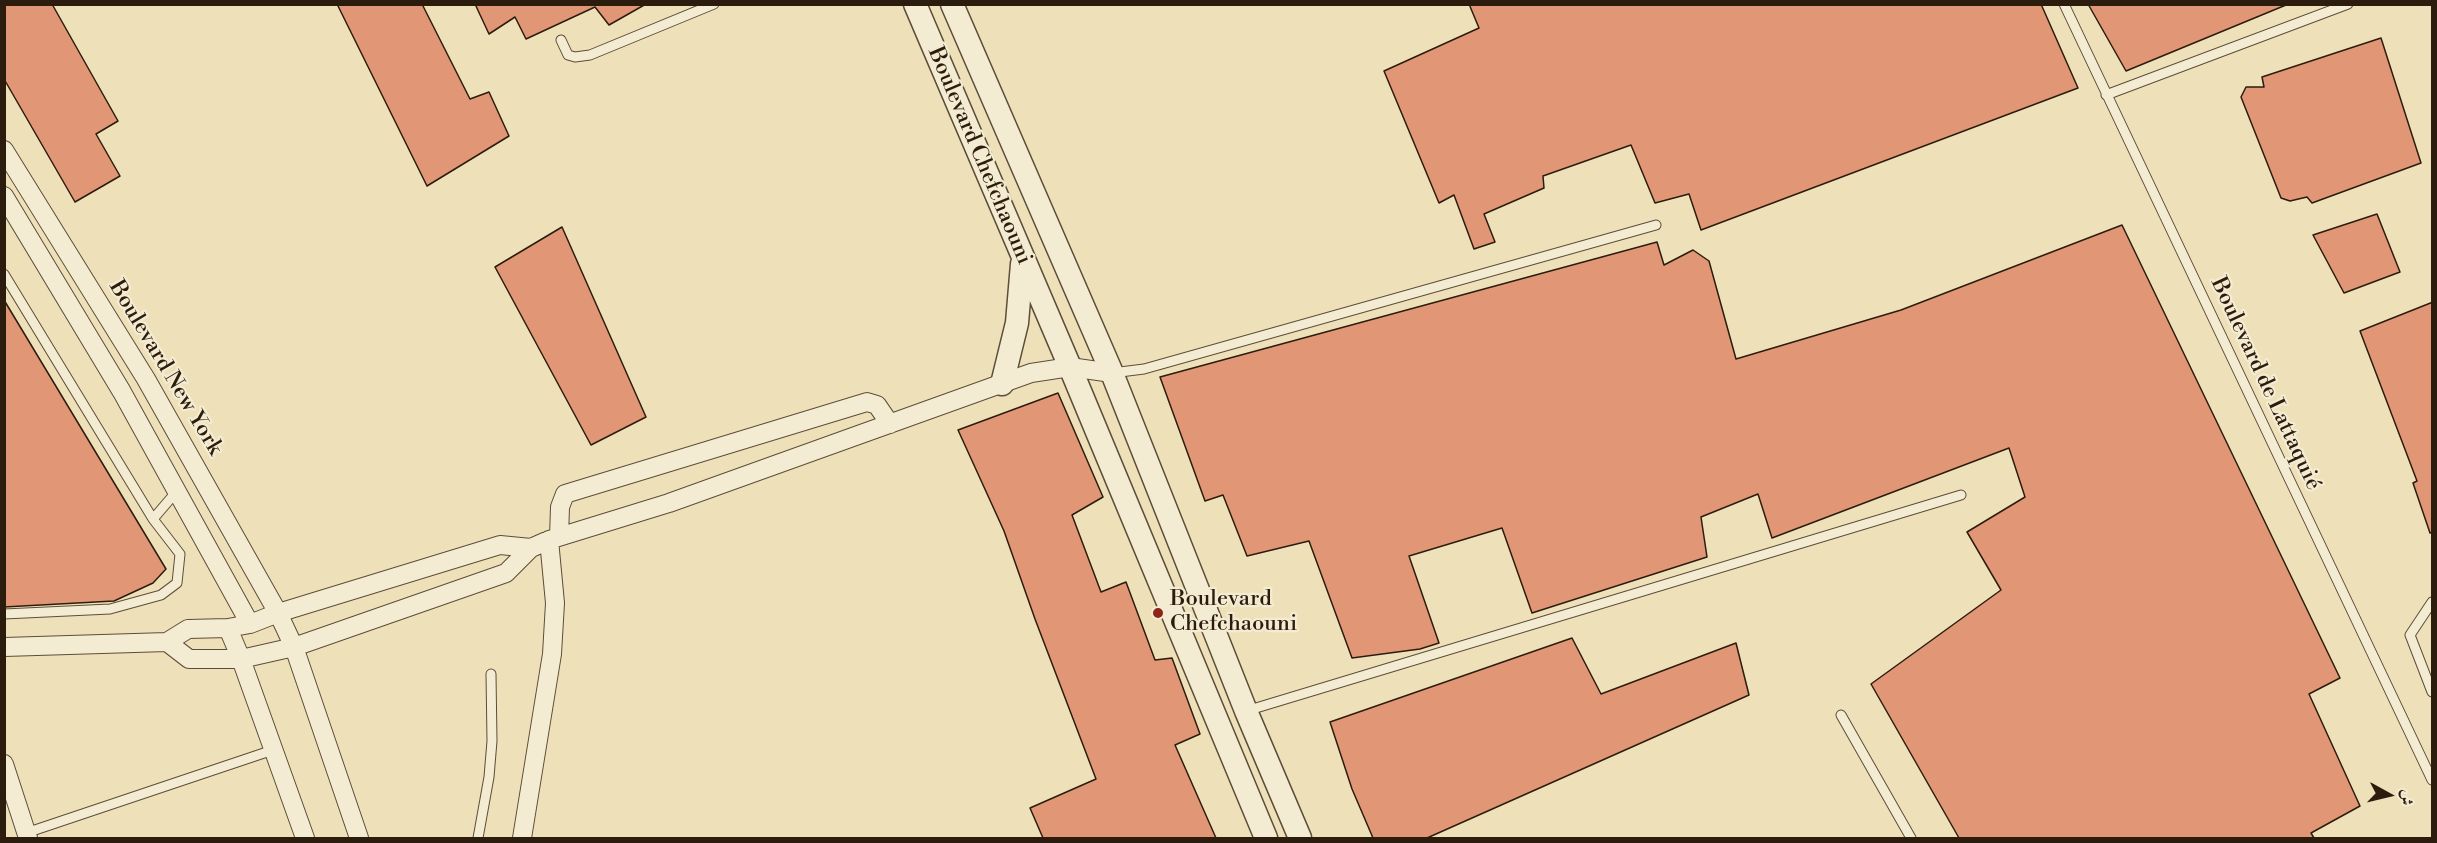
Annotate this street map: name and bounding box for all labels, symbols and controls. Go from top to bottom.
street label: Boulevard Chefchaouni [921,43,1037,269]
street label: Boulevard de Lattaquié [2204,273,2326,495]
street label: Boulevard New York [102,276,228,460]
place label: Boulevard Chefchaouni [1170,587,1297,638]
marker: Boulevard Chefchaouni [1151,606,1165,620]
north arrow [2359,765,2419,825]
text: ش [2396,788,2418,807]

